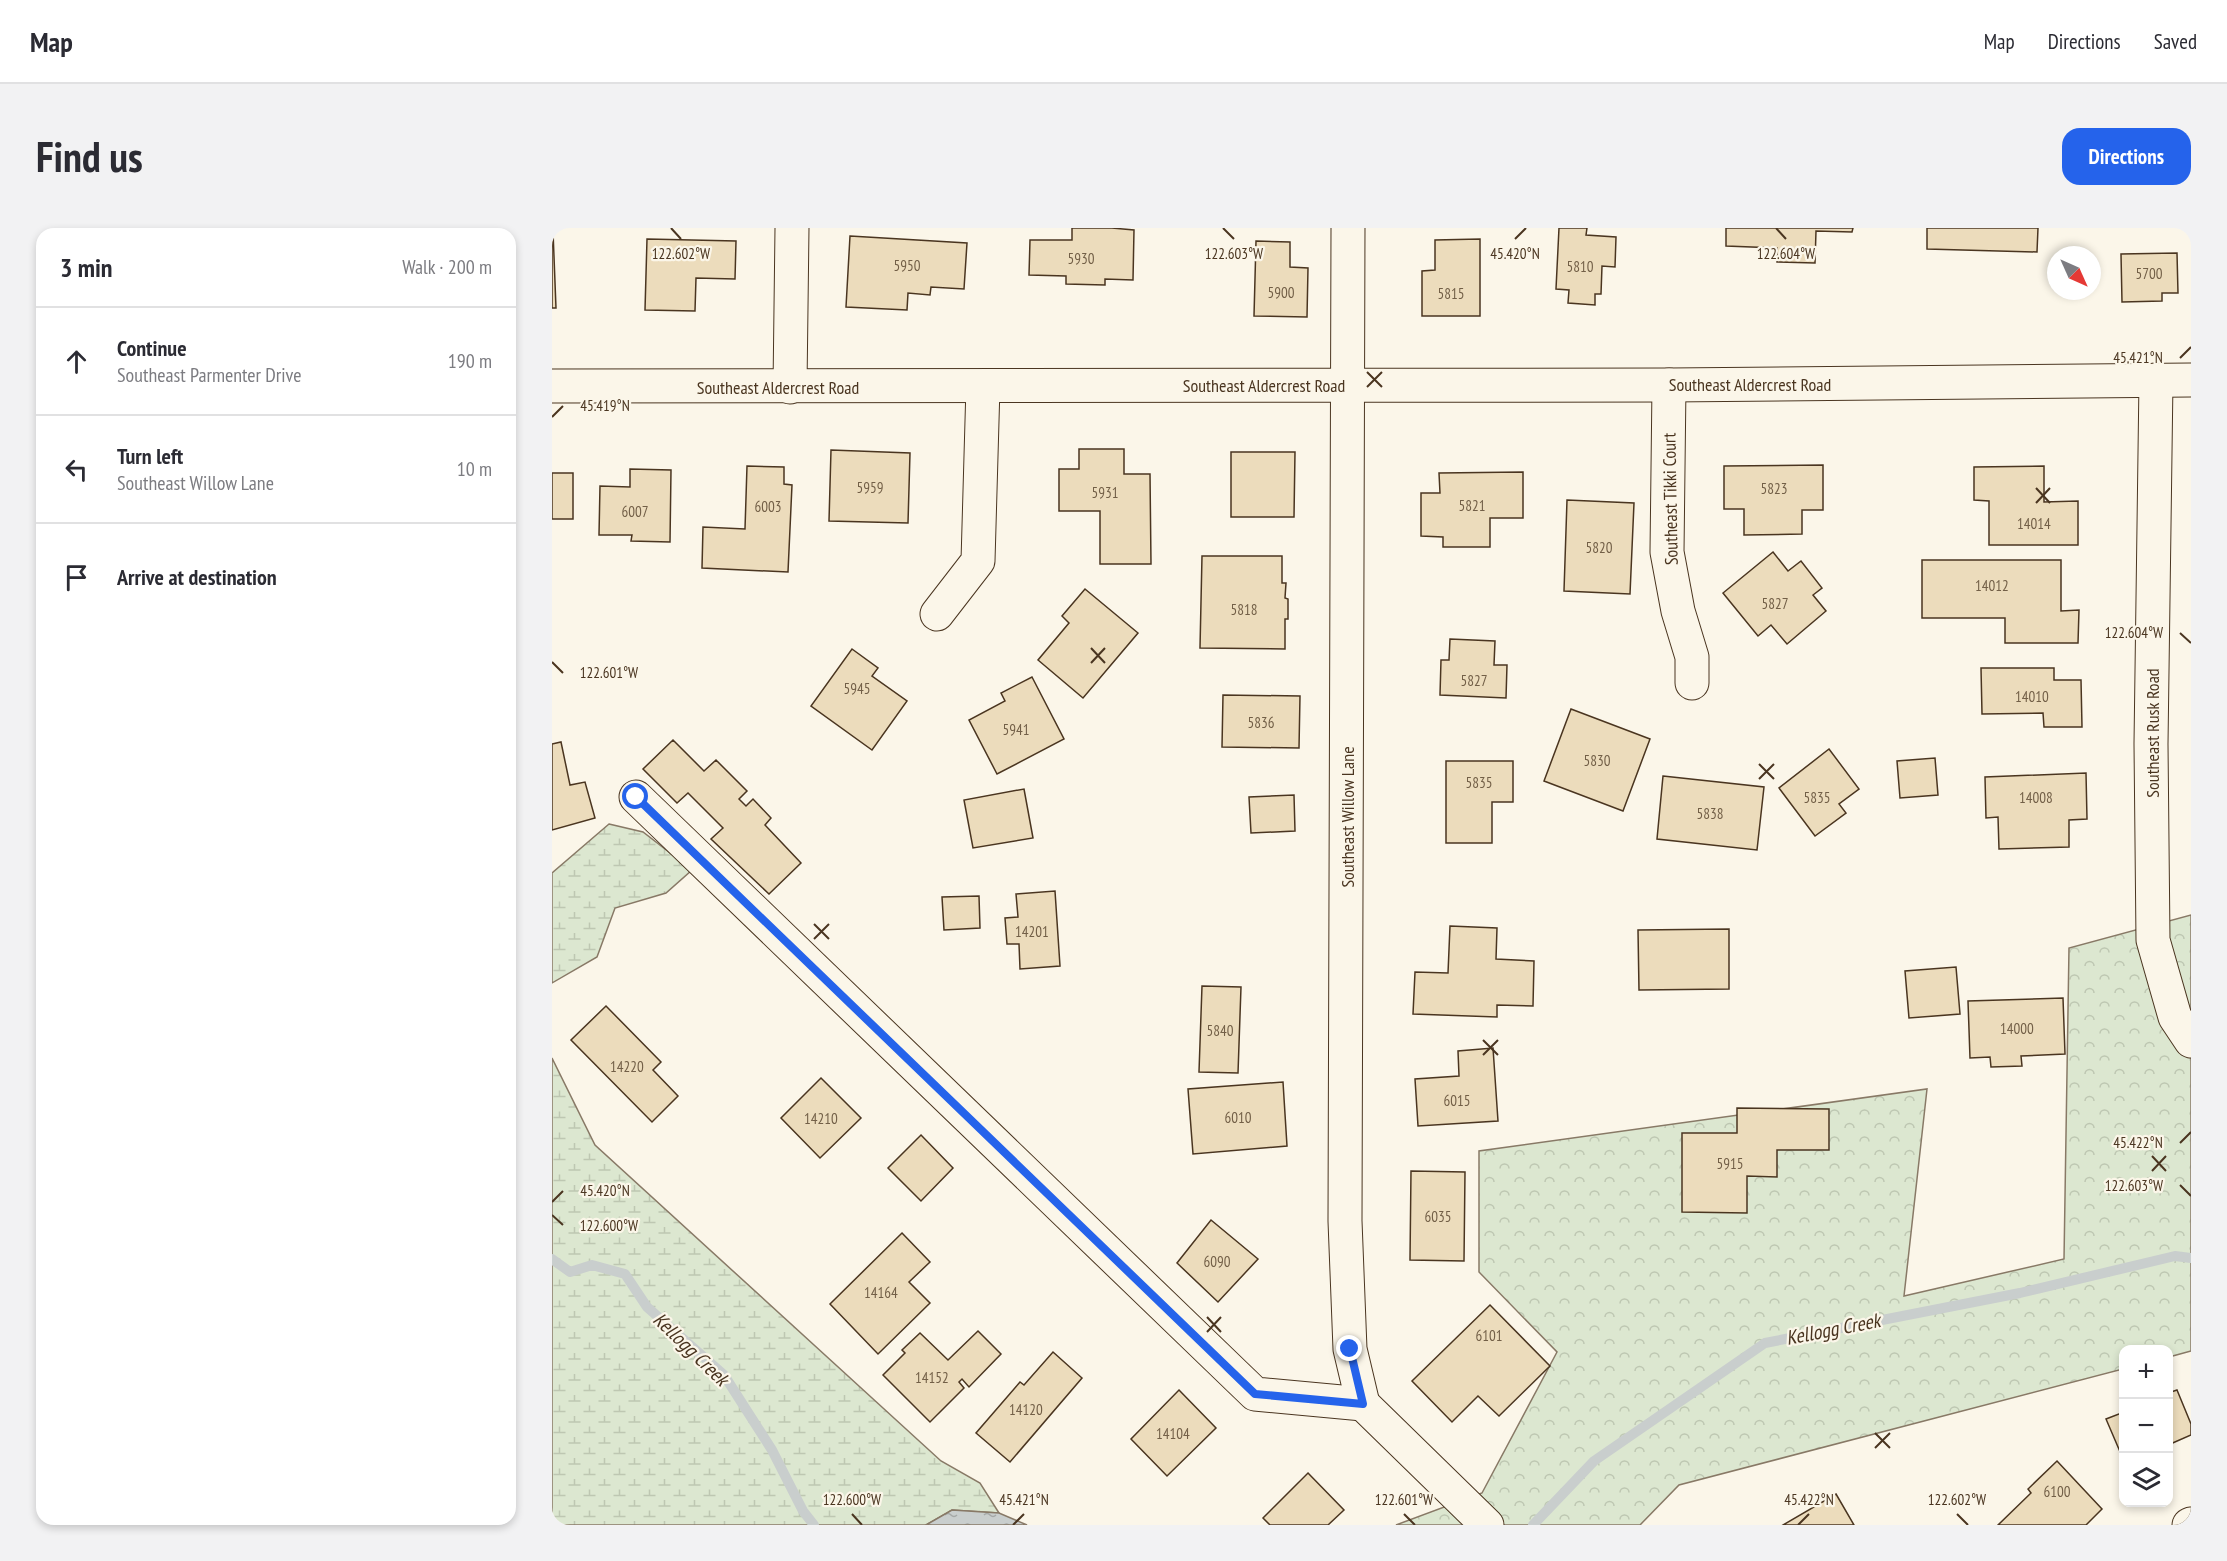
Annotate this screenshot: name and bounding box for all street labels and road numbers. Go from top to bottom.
street label: Southeast Aldercrest Road [1669,373,1831,396]
street label: Southeast Aldercrest Road [1183,374,1345,397]
street label: Southeast Aldercrest Road [697,376,859,399]
street label: Southeast Tikki Court [1657,433,1683,565]
street label: Southeast Rusk Road [2141,668,2164,798]
street label: Southeast Willow Lane [1336,746,1359,888]

